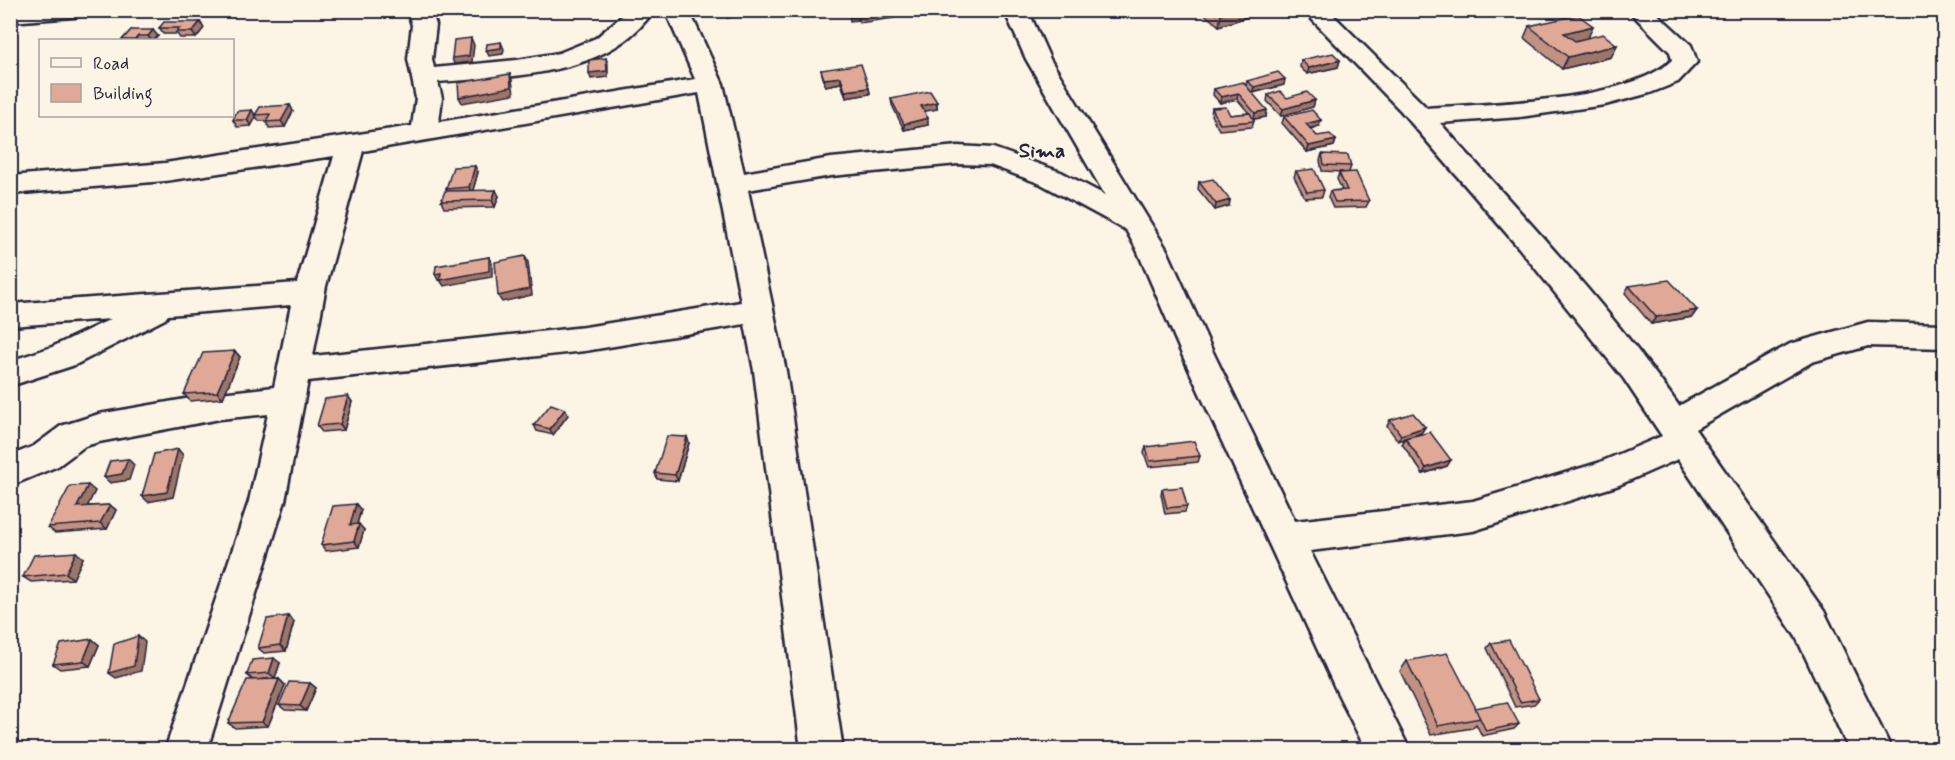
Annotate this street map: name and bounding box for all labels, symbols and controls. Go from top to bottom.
legend [39,39,234,117]
text: Road [93,52,129,76]
text: Building [93,82,153,108]
district label: Sima [1019,137,1065,165]

